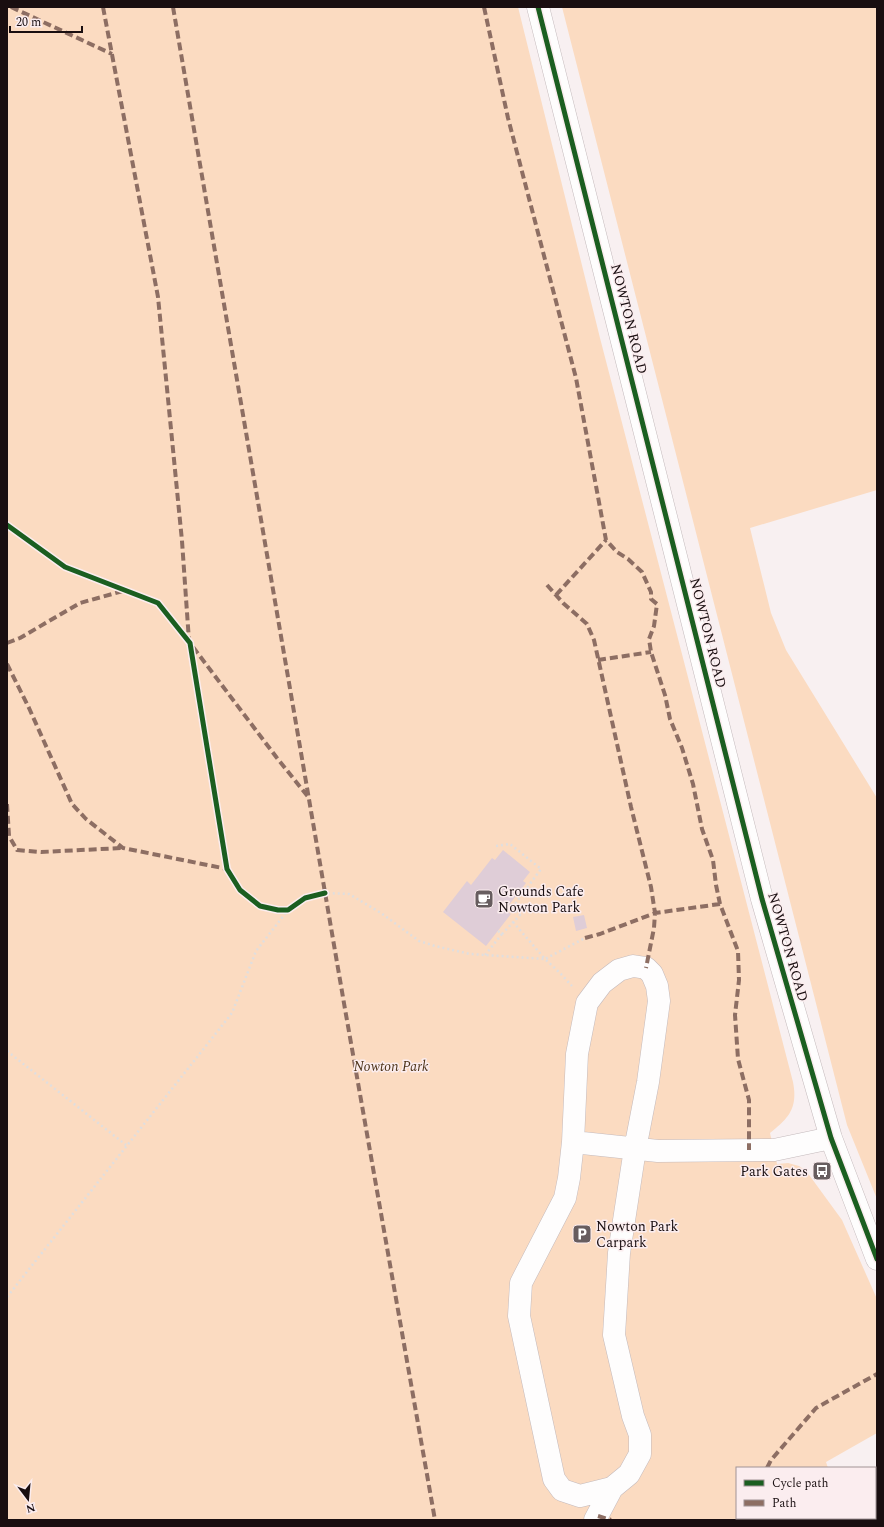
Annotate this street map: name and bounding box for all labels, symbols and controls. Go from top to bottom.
scale bar [10,8,82,34]
text: 20 m [16,13,41,32]
street label: NOWTON ROAD [605,262,653,376]
street label: NOWTON ROAD [684,576,732,690]
place label: Grounds Cafe Nowton Park [498,881,584,918]
cafe icon: Grounds Cafe Nowton Park [473,888,495,910]
street label: NOWTON ROAD [762,890,814,1004]
park label: Nowton Park [353,1056,429,1077]
bus stop icon: Park Gates [811,1160,833,1182]
place label: Park Gates [740,1161,808,1182]
place label: Nowton Park Carpark [596,1216,679,1253]
parking icon: Nowton Park Carpark [571,1223,593,1245]
legend [736,1467,876,1519]
text: Cycle path [772,1474,829,1493]
north arrow [8,1479,48,1519]
text: Path [772,1494,797,1513]
text: N [24,1499,37,1518]

